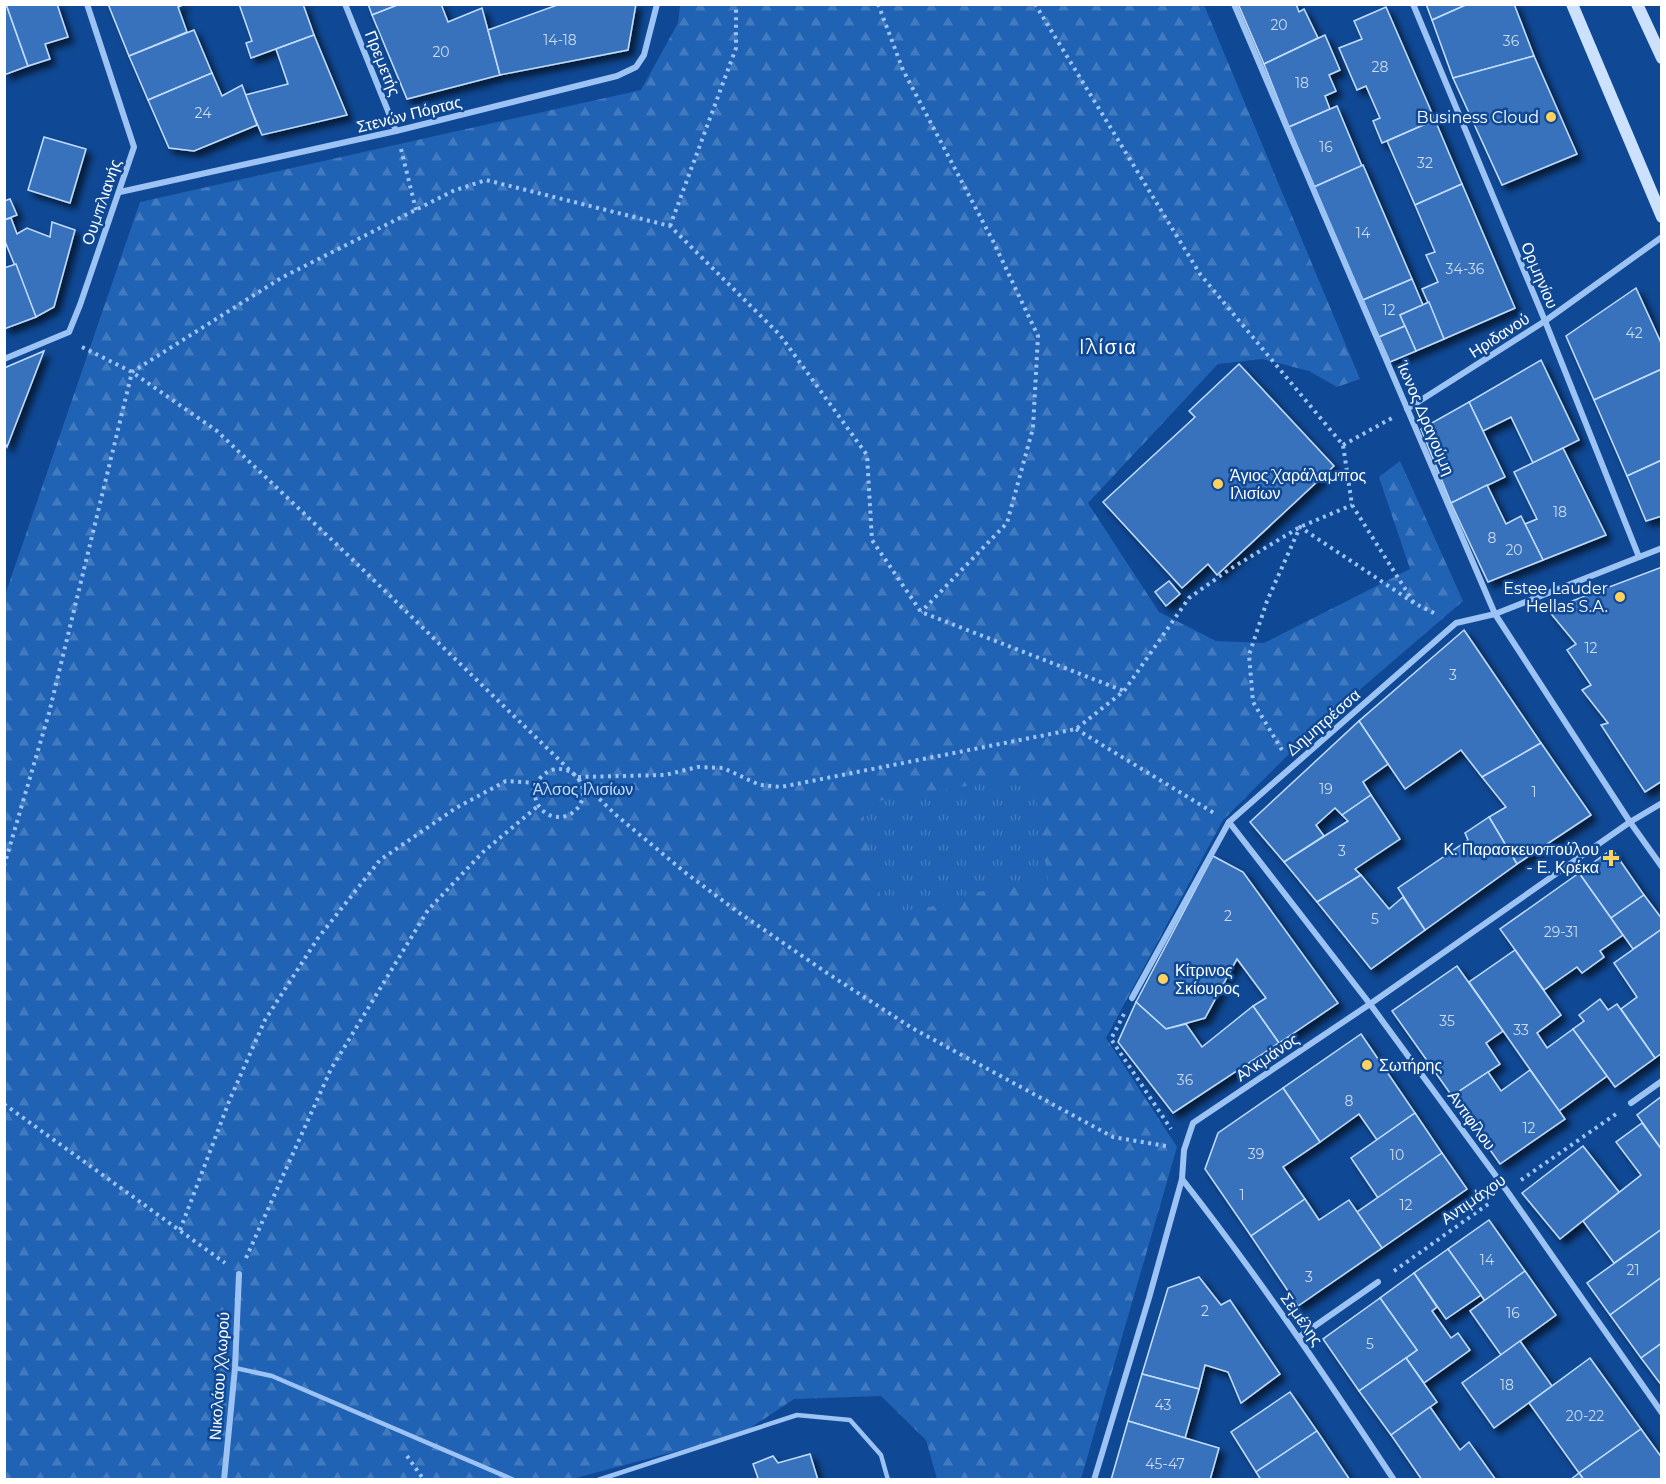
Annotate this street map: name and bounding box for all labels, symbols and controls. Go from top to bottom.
house number: 20 [1270,16,1288,34]
street label: Πρεμετής [361,28,404,99]
house number: 14-18 [543,31,577,49]
house number: 36 [1503,32,1520,50]
house number: 20 [432,43,450,61]
house number: 28 [1372,58,1389,76]
house number: 18 [1295,74,1309,92]
street label: Στενών Πόρτας [355,92,464,137]
house number: 24 [195,104,212,122]
place label: Business Cloud [1417,108,1539,127]
marker: Business Cloud [1544,110,1558,124]
house number: 16 [1319,138,1333,156]
house number: 32 [1417,154,1433,172]
street label: Ουμπλιανής [78,156,125,248]
house number: 14 [1356,224,1371,242]
street label: Ορμηνίου [1517,239,1562,311]
house number: 34-36 [1446,260,1485,278]
house number: 12 [1382,301,1396,319]
street label: Ηριδανού [1466,309,1533,362]
house number: 42 [1625,324,1643,342]
district label: Iλίσια [1079,335,1137,359]
street label: Ίωνος Δραγούμη [1392,357,1458,478]
place label: Άγιος Χαράλαμπος Ιλισίων [1230,466,1367,503]
marker: Άγιος Χαράλαμπος Ιλισίων [1211,477,1225,491]
house number: 18 [1553,503,1567,521]
house number: 8 [1488,529,1497,547]
house number: 20 [1505,541,1523,559]
place label: Estee Lauder Hellas S.A. [1503,579,1608,616]
marker: Estee Lauder Hellas S.A. [1613,590,1627,604]
house number: 12 [1584,639,1598,657]
house number: 3 [1449,666,1457,684]
street label: Δημητρέσσα [1283,685,1364,760]
park label: Άλσος Ιλισίων [533,780,633,799]
house number: 19 [1319,780,1333,798]
house number: 1 [1531,783,1537,801]
place label: Κ. Παρασκευοπούλου - Ε. Κρέκα [1443,840,1599,877]
house number: 3 [1338,842,1346,860]
marker: Κ. Παρασκευοπούλου - Ε. Κρέκα [1604,851,1618,865]
house number: 2 [1224,907,1232,925]
house number: 5 [1371,910,1379,928]
house number: 29-31 [1544,923,1578,941]
place label: Κίτρινος Σκίουρος [1175,961,1240,998]
marker: Κίτρινος Σκίουρος [1156,972,1170,986]
house number: 35 [1439,1012,1455,1030]
house number: 33 [1513,1021,1529,1039]
street label: Αλκμάνος [1232,1029,1303,1085]
place label: Σωτήρης [1379,1056,1442,1075]
marker: Σωτήρης [1360,1058,1374,1072]
house number: 36 [1177,1071,1194,1089]
street label: Αντιφίλου [1444,1087,1499,1154]
house number: 8 [1345,1092,1354,1110]
house number: 12 [1522,1119,1536,1137]
house number: 39 [1248,1145,1264,1163]
house number: 10 [1390,1146,1404,1164]
street label: Αντιμάχου [1437,1170,1509,1229]
house number: 1 [1239,1186,1245,1204]
house number: 12 [1399,1196,1413,1214]
house number: 14 [1480,1251,1495,1269]
house number: 21 [1626,1261,1640,1279]
house number: 3 [1305,1268,1313,1286]
street label: Σεμέλης [1277,1289,1327,1350]
house number: 2 [1201,1302,1209,1320]
house number: 16 [1506,1304,1520,1322]
street label: Νικολάου Χλωρού [206,1311,233,1441]
house number: 5 [1366,1335,1374,1353]
house number: 18 [1500,1376,1514,1394]
house number: 43 [1155,1396,1172,1414]
house number: 20-22 [1566,1407,1604,1425]
house number: 45-47 [1145,1455,1185,1473]

